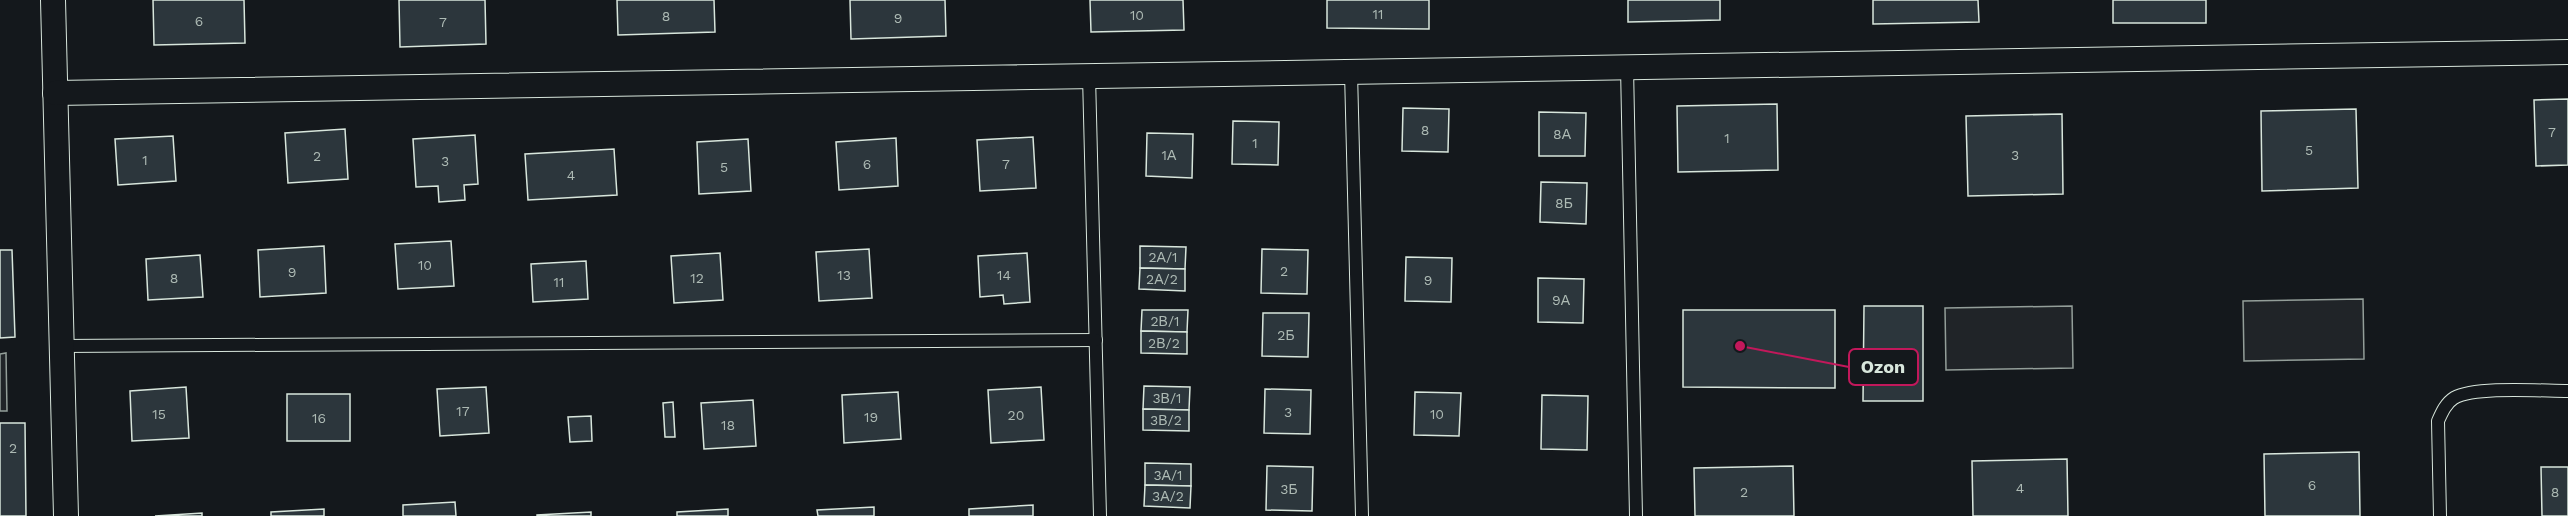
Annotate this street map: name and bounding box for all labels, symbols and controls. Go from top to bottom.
house number: 11 [1373,6,1383,22]
house number: 10 [1130,7,1144,23]
house number: 8 [662,8,670,24]
house number: 9 [894,10,902,26]
house number: 6 [195,13,203,29]
house number: 7 [439,14,447,30]
house number: 8 [1421,122,1429,138]
house number: 7 [2548,124,2556,140]
house number: 8А [1553,126,1572,142]
house number: 1 [1724,130,1730,146]
house number: 1 [1252,135,1258,151]
house number: 5 [2305,142,2313,158]
house number: 1А [1162,147,1177,163]
house number: 3 [2011,147,2019,163]
house number: 2 [313,148,321,164]
house number: 1 [142,152,148,168]
house number: 3 [441,153,449,169]
house number: 6 [863,156,871,172]
house number: 7 [1002,156,1010,172]
house number: 5 [720,159,728,175]
house number: 4 [567,167,575,183]
house number: 8Б [1555,195,1573,211]
house number: 2А/1 [1148,249,1178,265]
house number: 10 [418,257,432,273]
house number: 2 [1280,263,1288,279]
house number: 9 [288,264,296,280]
house number: 13 [837,267,851,283]
house number: 14 [997,267,1011,283]
house number: 8 [170,270,178,286]
house number: 12 [690,270,704,286]
house number: 2А/2 [1146,271,1178,287]
house number: 9 [1424,272,1432,288]
house number: 11 [554,274,564,290]
house number: 9А [1552,292,1571,308]
house number: 2В/1 [1150,313,1180,329]
house number: 2Б [1277,327,1295,343]
house number: 2В/2 [1148,335,1180,351]
callout: Ozon [1849,349,1918,385]
text: Ozon [1861,356,1905,377]
house number: 3В/1 [1152,390,1182,406]
house number: 17 [456,403,470,419]
house number: 3 [1284,404,1292,420]
house number: 15 [152,406,166,422]
house number: 10 [1430,406,1444,422]
house number: 20 [1008,407,1024,423]
house number: 19 [864,409,878,425]
house number: 16 [312,410,326,426]
house number: 3В/2 [1150,412,1182,428]
house number: 18 [721,417,735,433]
house number: 2 [9,440,17,456]
house number: 3А/1 [1153,467,1183,483]
house number: 6 [2308,477,2316,493]
house number: 4 [2016,480,2024,496]
house number: 3Б [1280,481,1298,497]
house number: 2 [1740,484,1748,500]
house number: 8 [2551,484,2559,500]
house number: 3А/2 [1152,488,1184,504]

